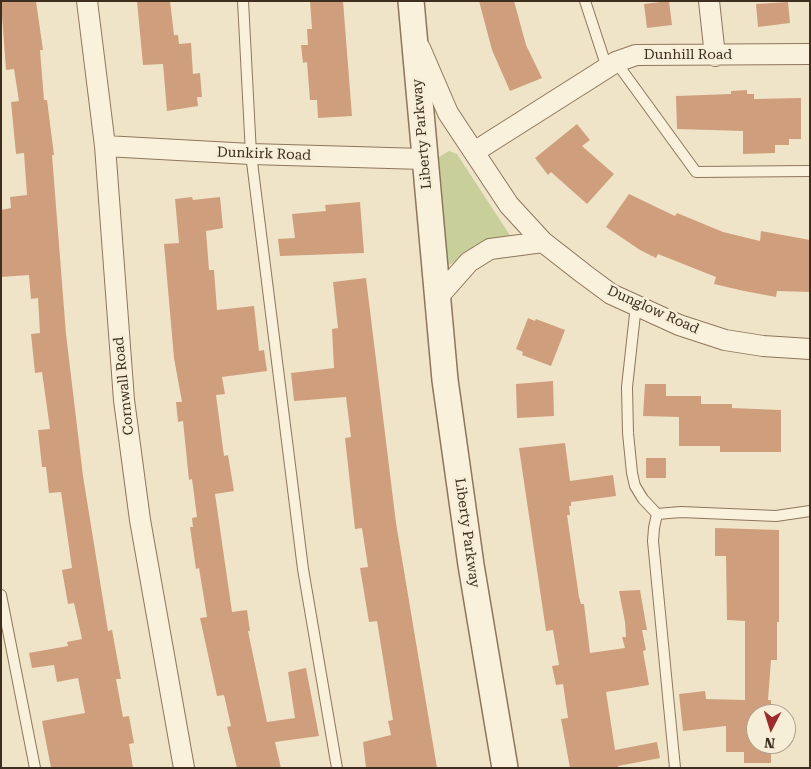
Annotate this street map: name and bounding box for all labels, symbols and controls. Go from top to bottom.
street label: Dunhill Road [644,47,732,63]
street label: Liberty Parkway [409,78,435,190]
street label: Dunkirk Road [217,144,311,164]
street label: Dunglow Road [604,282,702,338]
street label: Cornwall Road [110,336,138,436]
street label: Liberty Parkway [451,477,483,589]
north arrow [746,704,796,754]
text: N [764,735,776,751]

